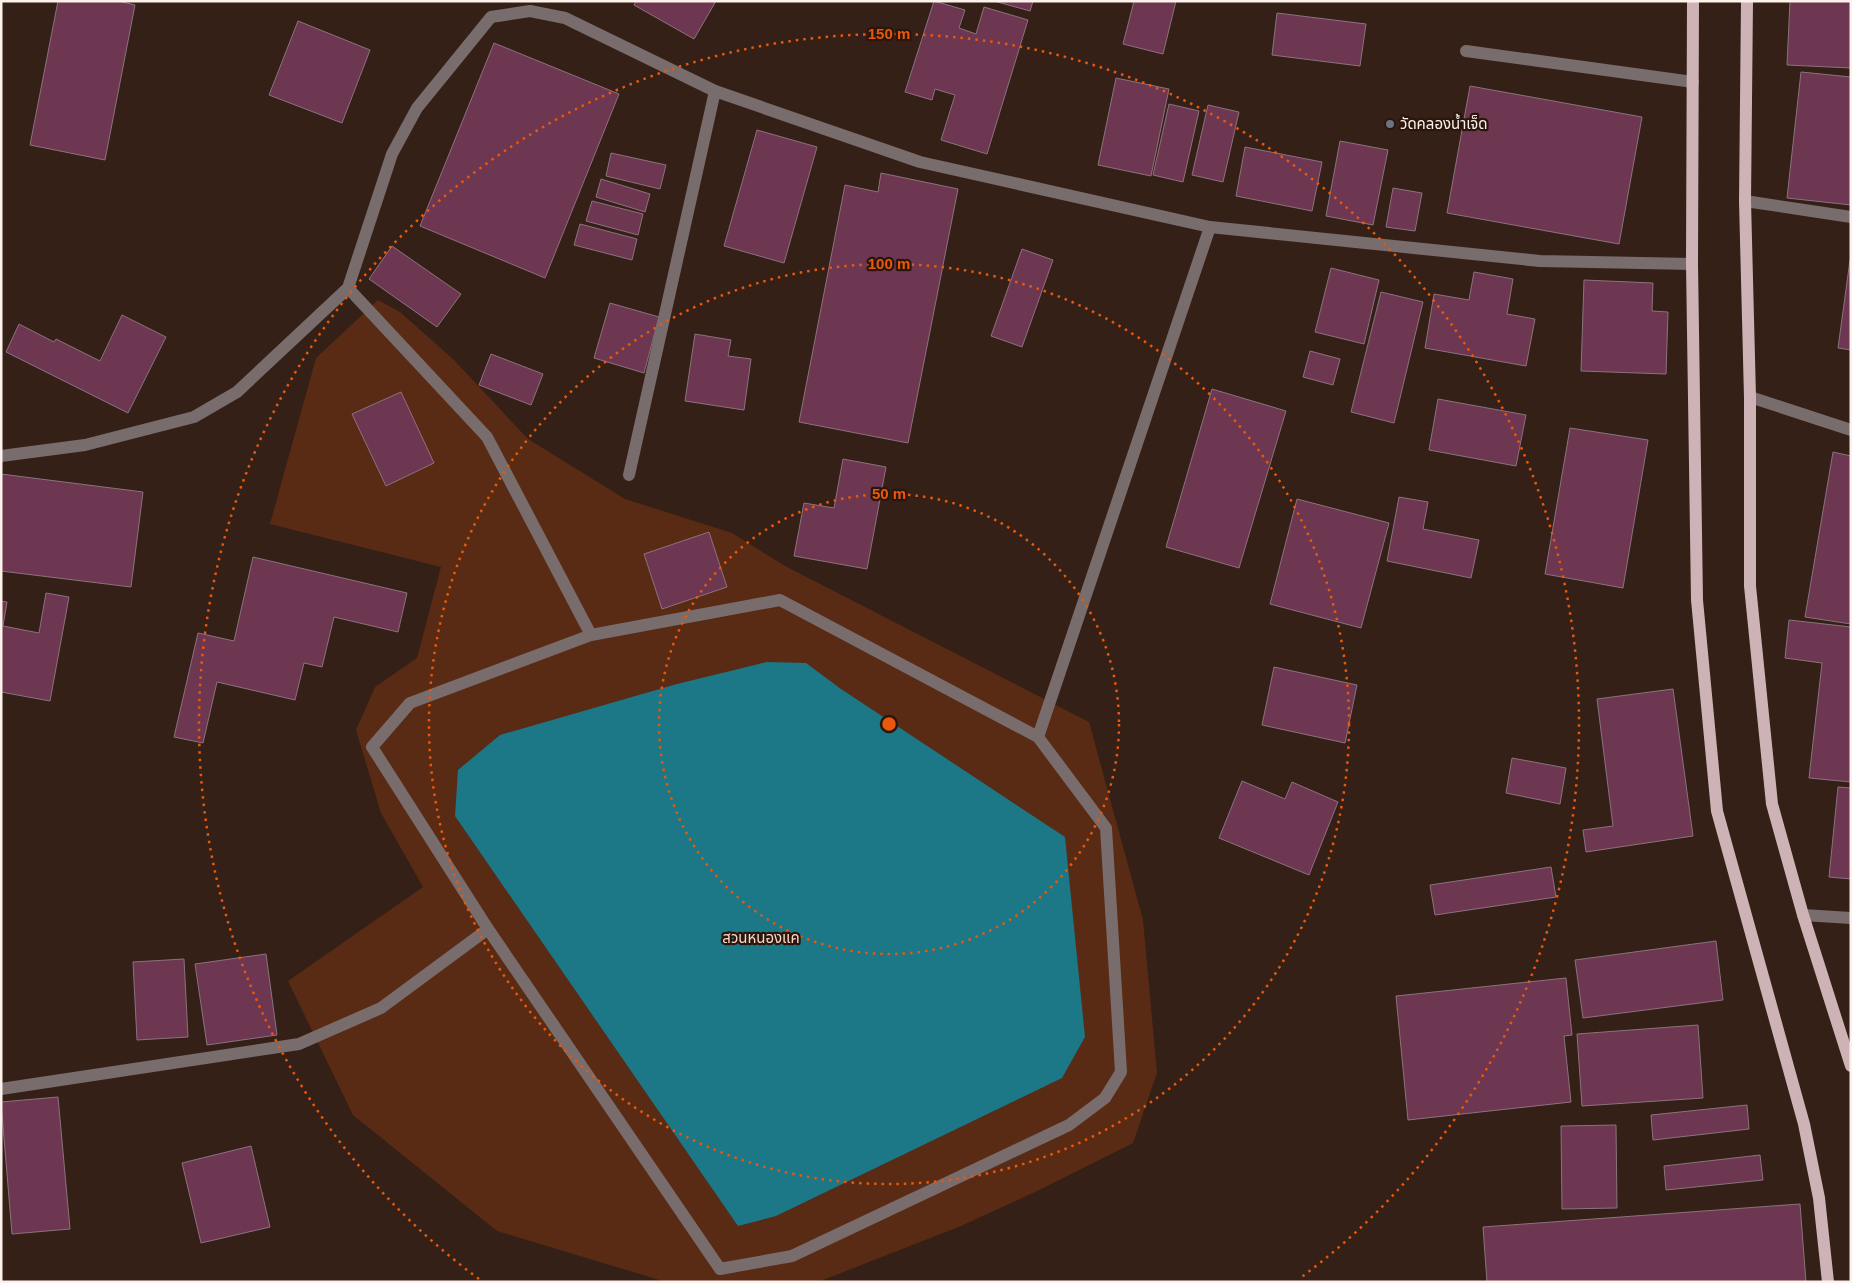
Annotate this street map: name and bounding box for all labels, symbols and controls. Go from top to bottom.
text: 150 m [868,25,910,42]
place label: วัดคลองน้ำเจ็ด [1400,113,1488,132]
marker: วัดคลองน้ำเจ็ด [1384,118,1396,130]
text: 100 m [868,255,910,272]
text: 50 m [872,485,906,502]
centre of rings [880,715,898,733]
park label: สวนหนองแค [722,929,800,946]

